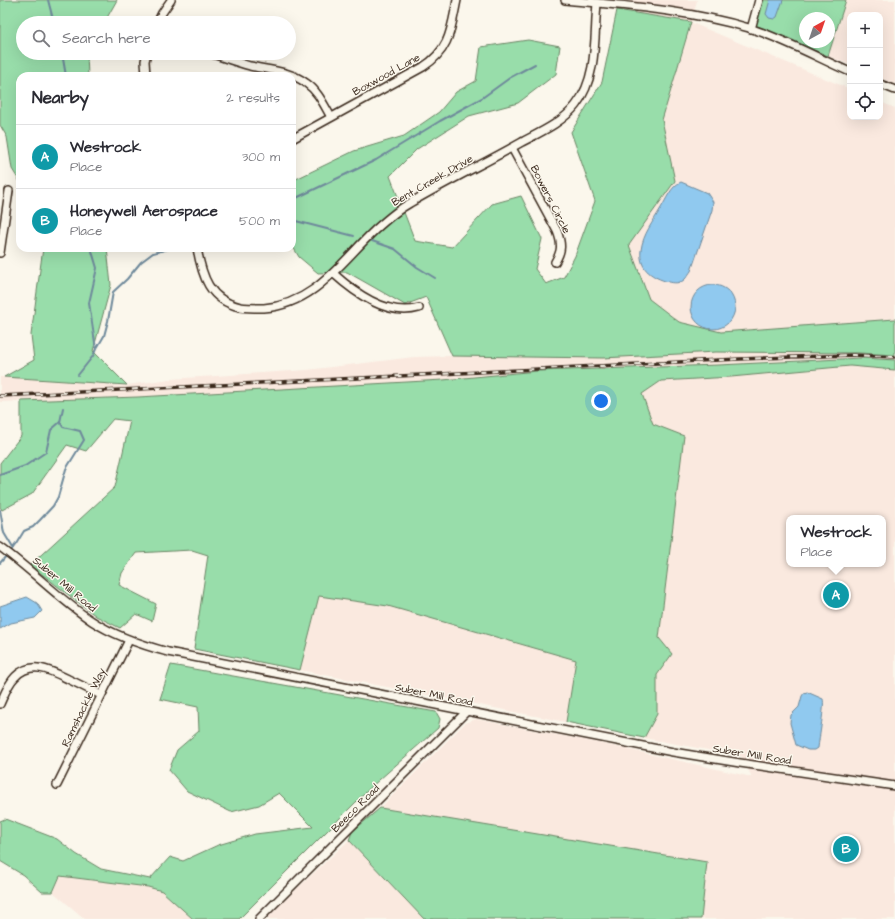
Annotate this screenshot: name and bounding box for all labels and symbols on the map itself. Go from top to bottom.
north arrow [799,12,835,48]
street label: Boxwood Lane [350,50,423,99]
street label: Bent Creek Drive [389,151,476,210]
street label: Bowers Circle [527,162,574,236]
your location [591,391,611,411]
street label: Suber Mill Road [30,553,100,616]
pin: A [823,580,849,610]
street label: Ramshackle Way [58,665,110,750]
street label: Suber Mill Road [394,680,475,709]
street label: Suber Mill Road [712,741,793,768]
street label: Beeco Road [328,781,383,836]
pin: B [833,834,859,864]

